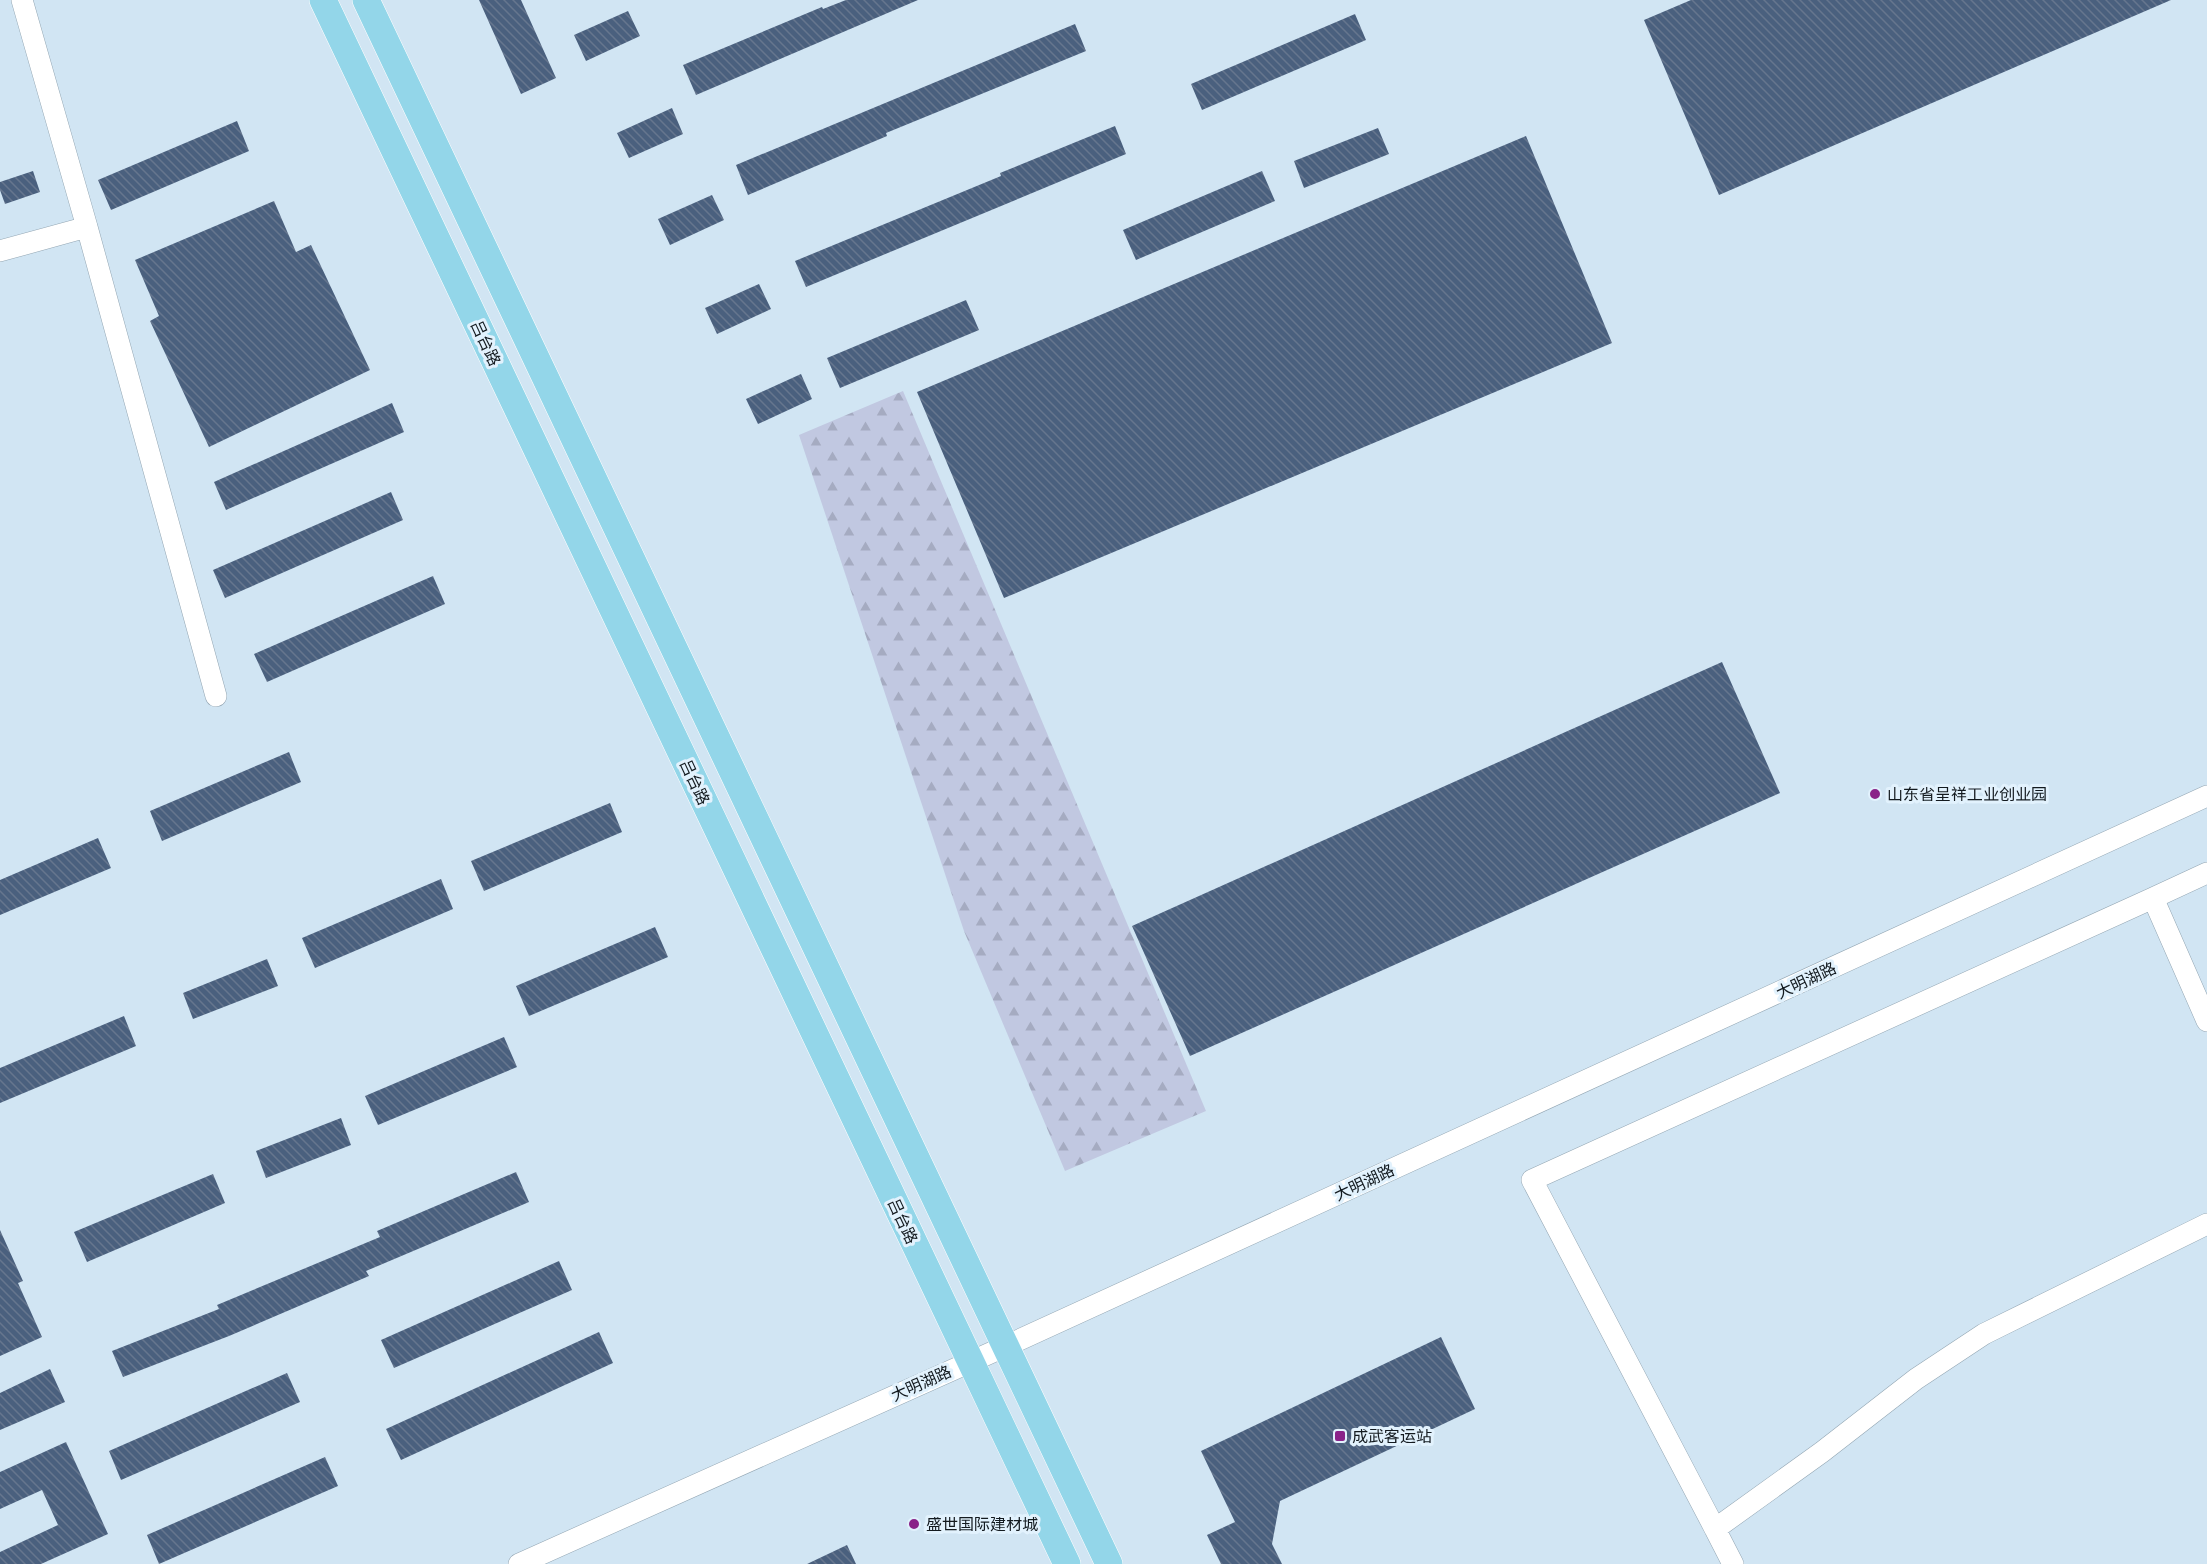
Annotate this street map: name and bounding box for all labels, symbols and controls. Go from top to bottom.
street label: 吕台路 [468,317,504,369]
street label: 吕台路 [677,756,713,808]
place label: 山东省呈祥工业创业园 [1887,785,2047,803]
marker: 山东省呈祥工业创业园 [1868,787,1882,801]
street label: 大明湖路 [1773,958,1839,1002]
street label: 大明湖路 [1331,1160,1397,1204]
street label: 吕台路 [885,1195,921,1247]
street label: 大明湖路 [888,1362,954,1404]
place label: 成武客运站 [1352,1427,1432,1445]
marker: 成武客运站 [1333,1429,1347,1443]
place label: 盛世国际建材城 [926,1515,1038,1533]
marker: 盛世国际建材城 [907,1517,921,1531]

